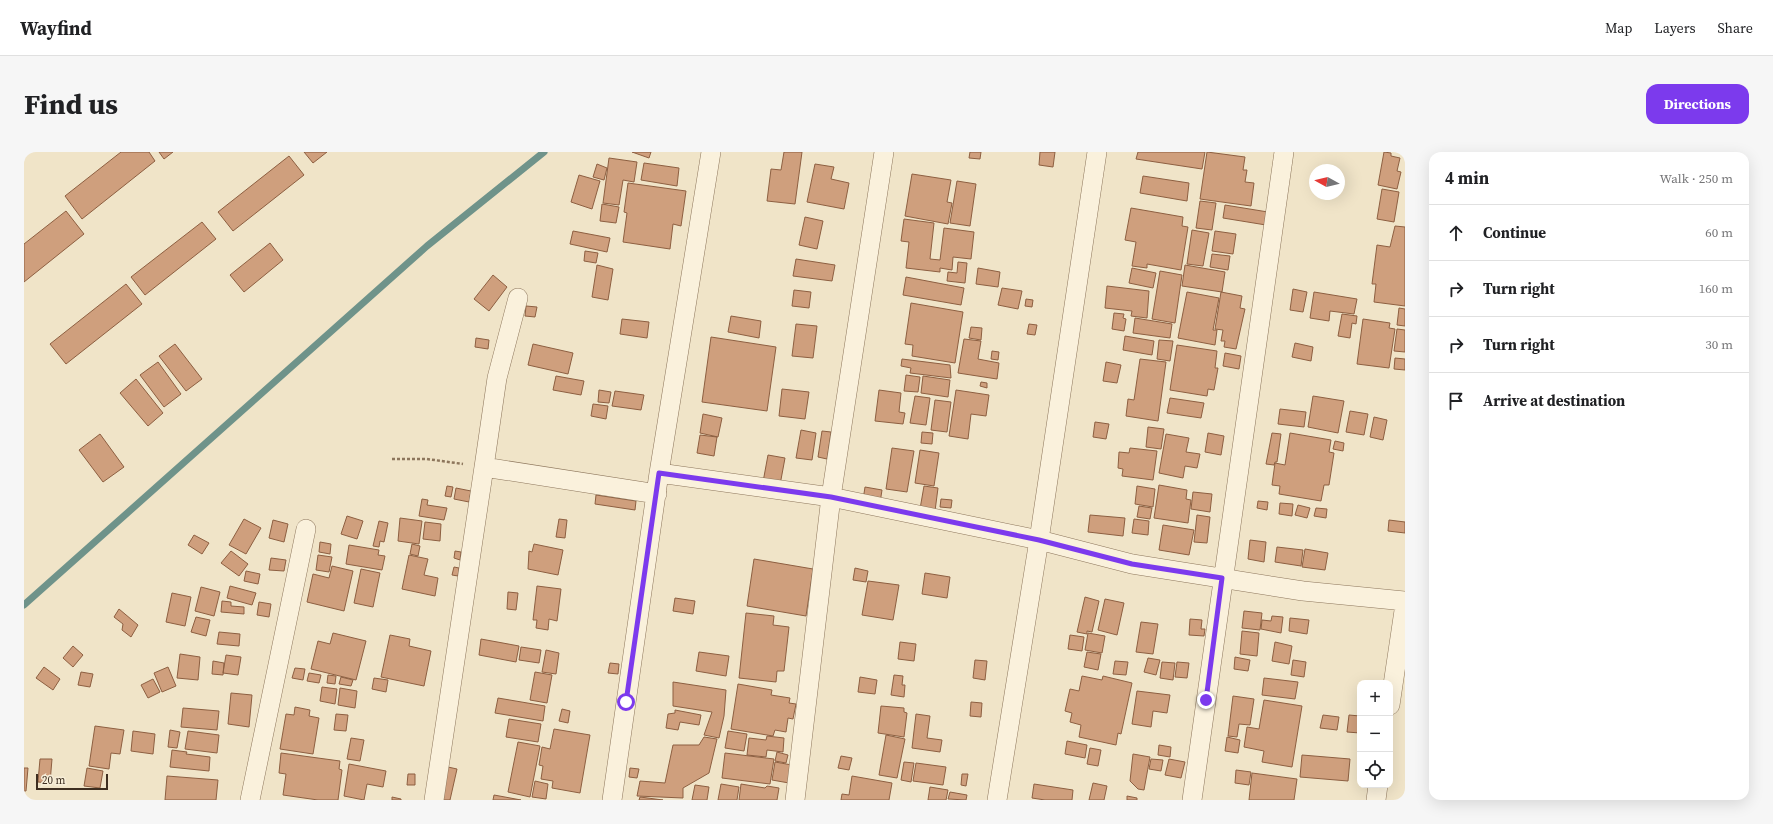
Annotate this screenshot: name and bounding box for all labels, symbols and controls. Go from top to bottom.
text: Wayfind [20,15,92,41]
text: Map [1605,18,1632,38]
text: Layers [1654,18,1696,38]
text: Share [1718,18,1753,38]
button: Directions [1646,84,1749,124]
text: Find us [24,85,118,123]
north arrow [1309,164,1345,200]
text: 4 min [1445,166,1489,190]
text: Walk · 250 m [1660,170,1733,187]
icon: ahead [1445,222,1467,244]
text: Continue [1483,222,1546,243]
text: 60 m [1705,224,1733,241]
icon: right [1445,278,1467,300]
text: Turn right [1483,278,1555,299]
text: 160 m [1699,280,1733,297]
icon: right [1445,334,1467,356]
text: Turn right [1483,334,1555,355]
text: 30 m [1705,336,1733,353]
icon: arrive [1445,390,1467,412]
text: Arrive at destination [1483,390,1625,411]
map controls [1357,680,1393,788]
button: + [1357,680,1393,716]
route end [1197,691,1215,709]
route start [617,693,635,711]
button: − [1357,716,1393,752]
button: locate [1357,752,1393,788]
scale bar [36,772,108,791]
text: 20 m [42,773,65,788]

